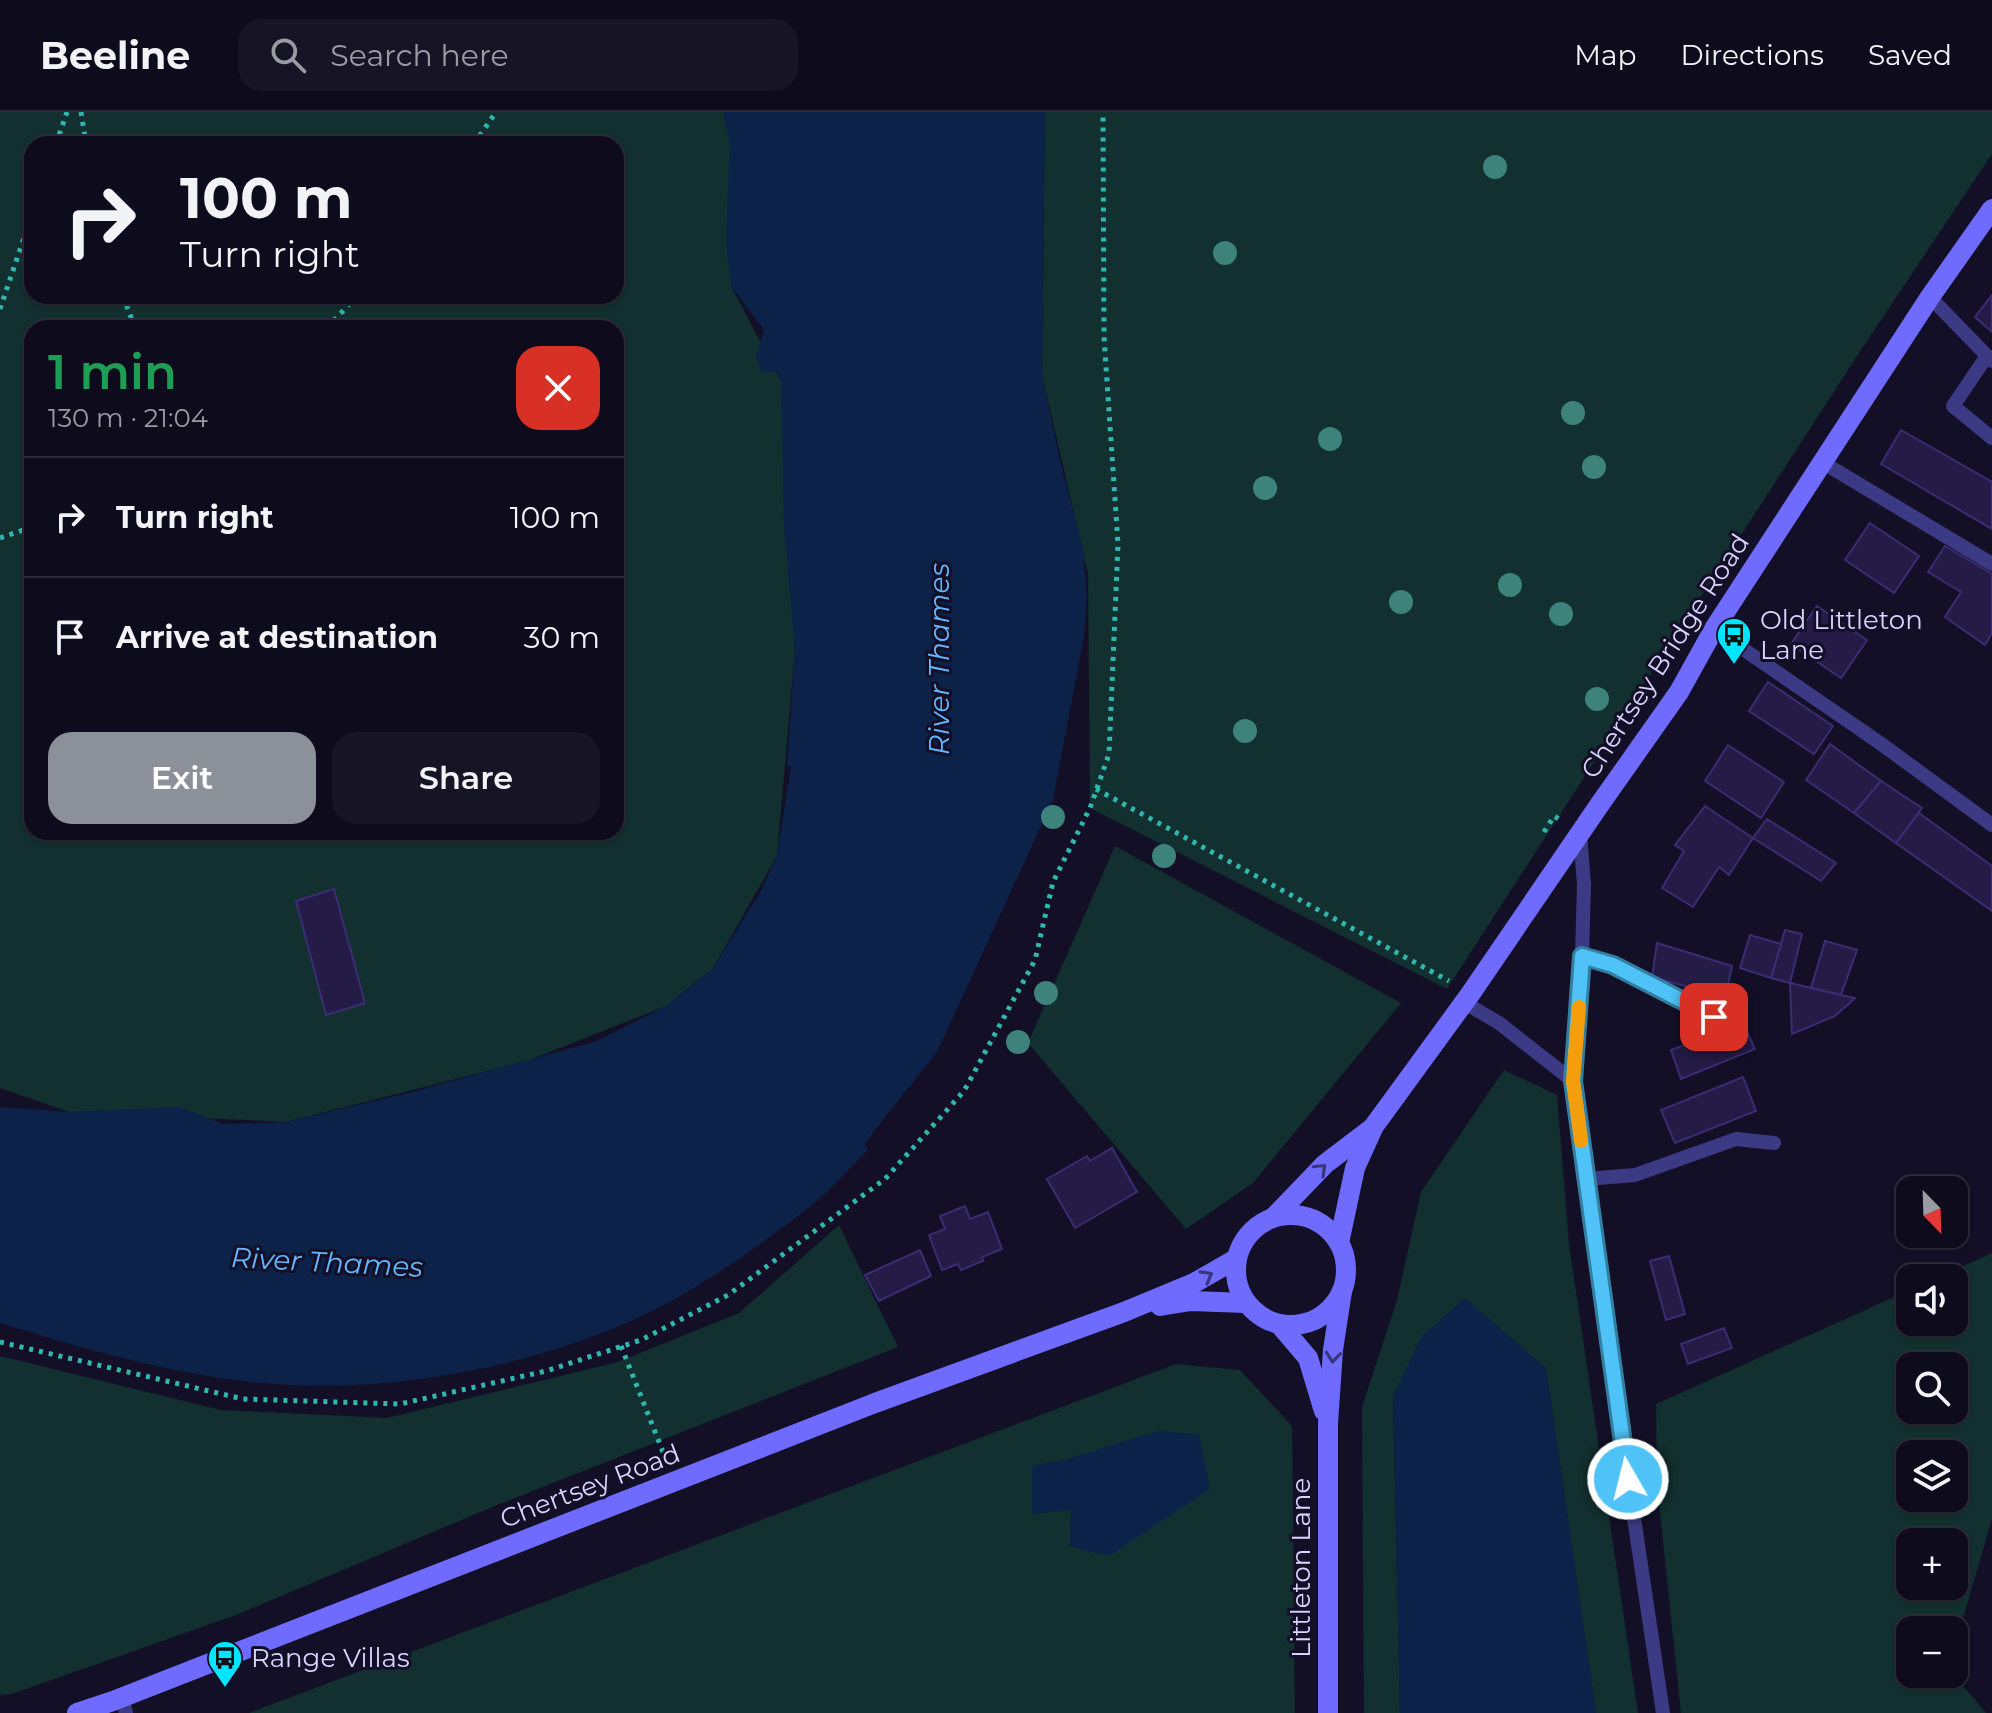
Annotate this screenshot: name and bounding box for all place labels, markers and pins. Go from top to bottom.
place label: Old Littleton Lane [1760,604,1923,666]
bus stop icon: Old Littleton Lane [1715,616,1753,666]
pin [1680,983,1748,1051]
bus stop icon: Range Villas [206,1639,244,1689]
place label: Range Villas [251,1642,410,1674]

